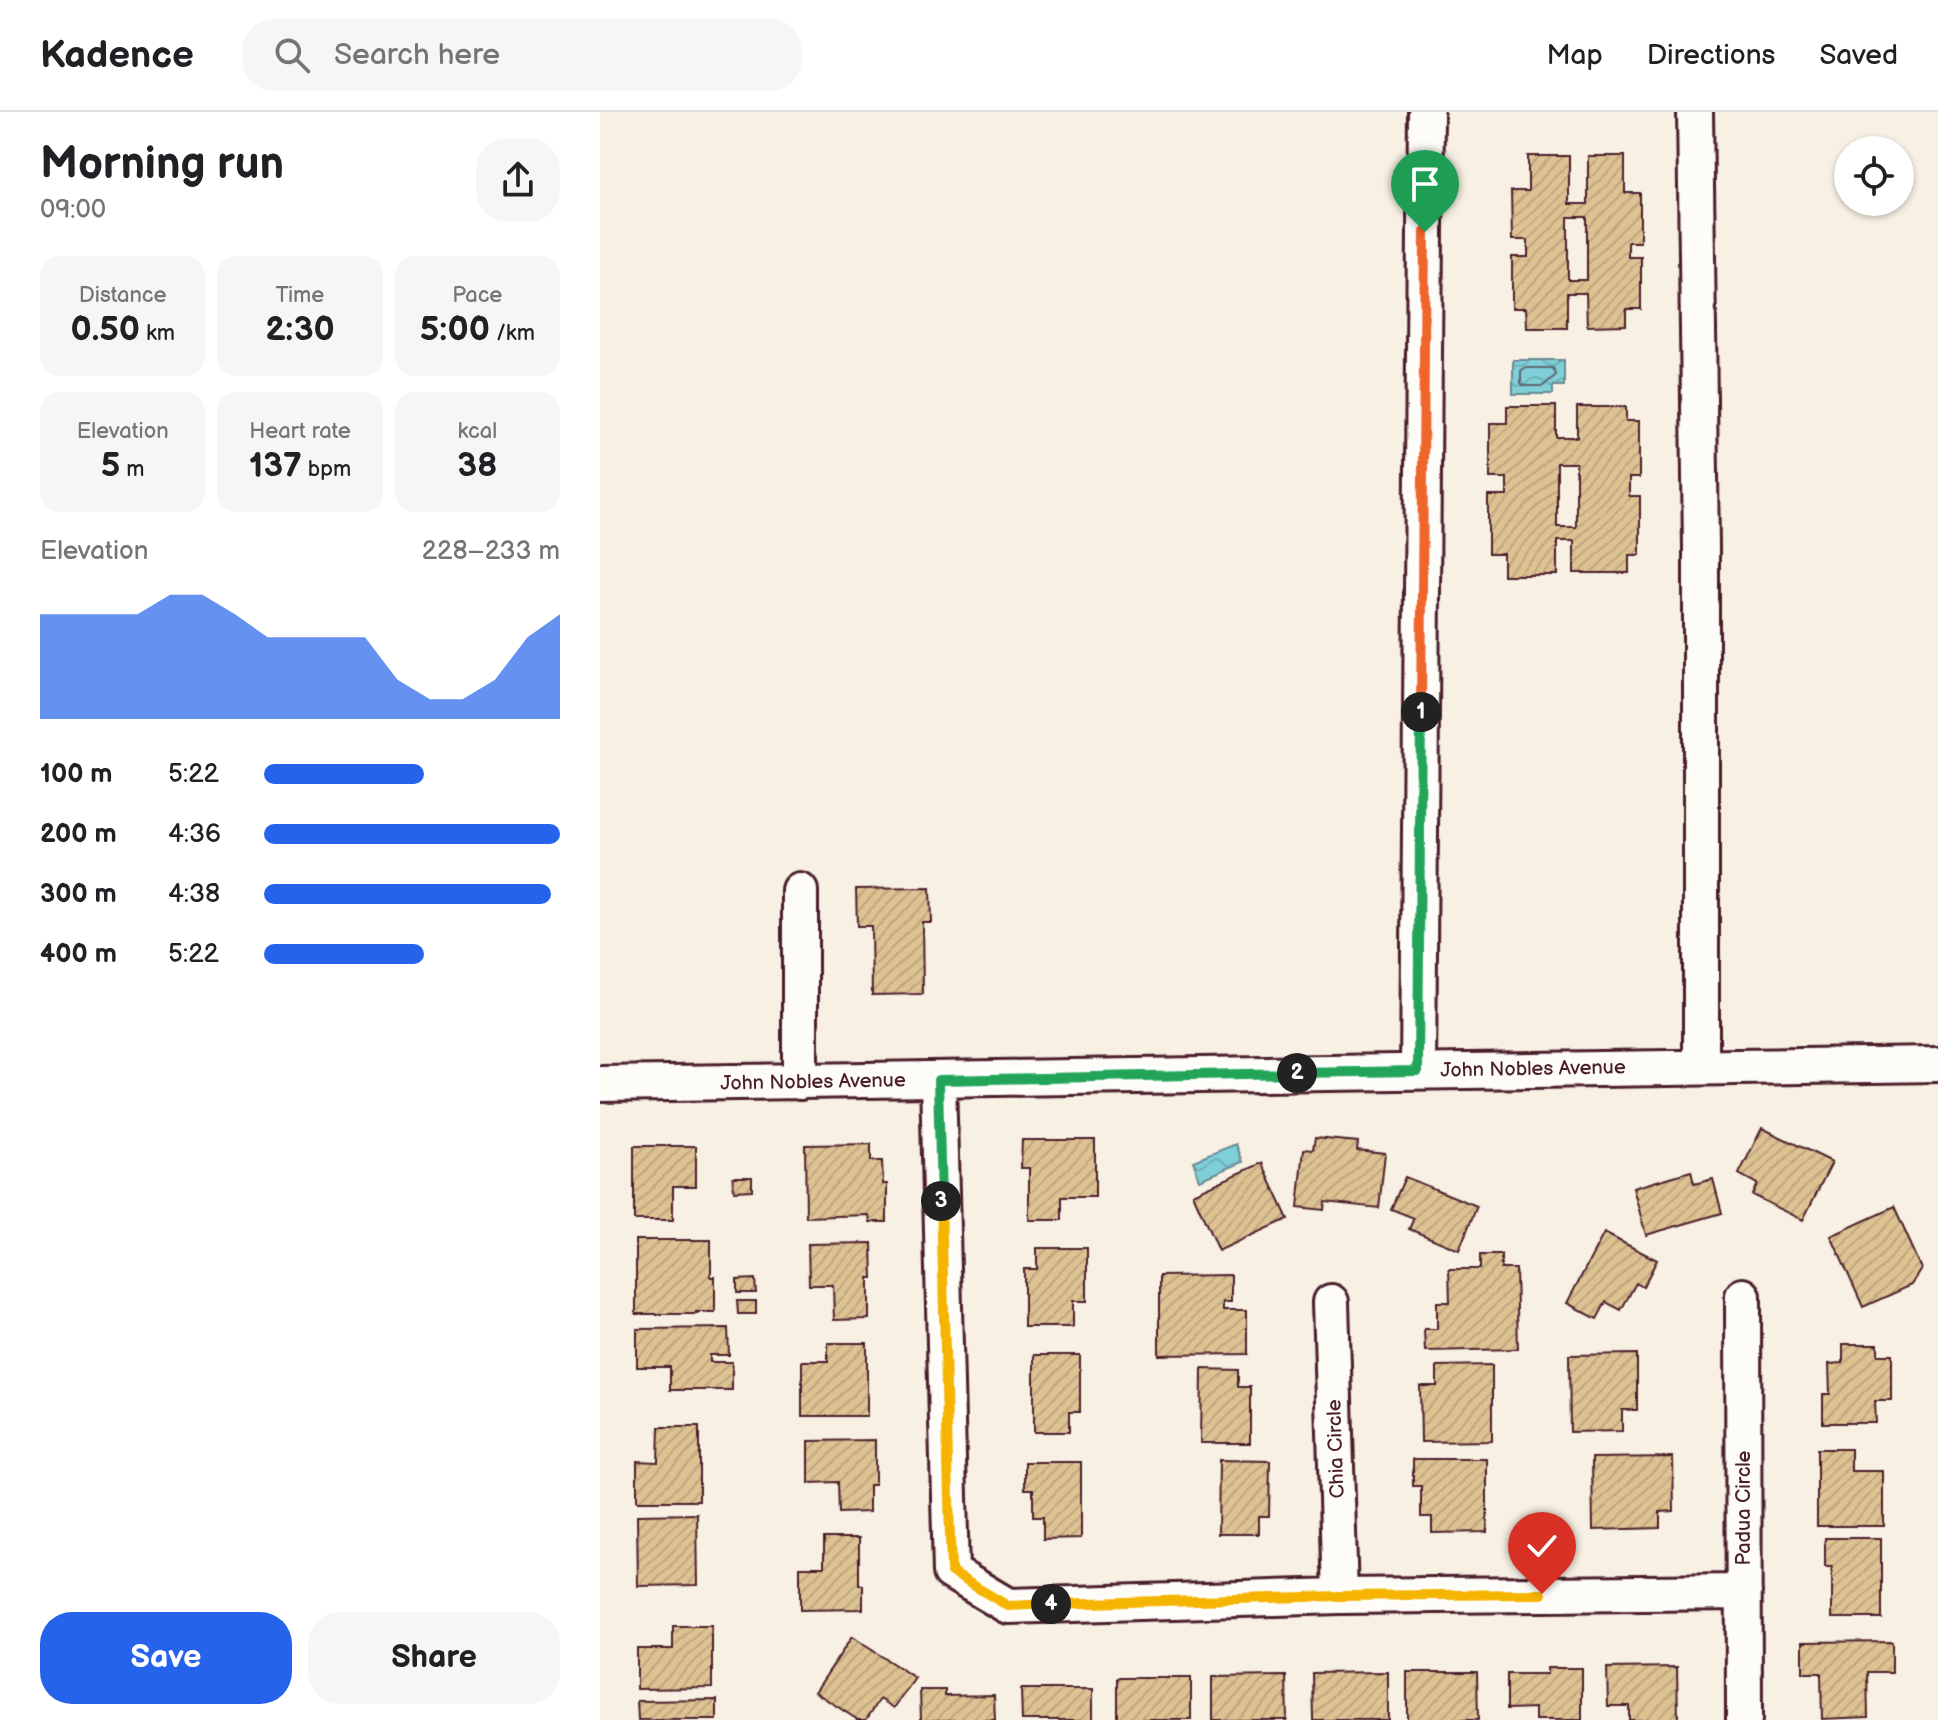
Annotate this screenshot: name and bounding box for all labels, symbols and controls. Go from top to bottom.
search box [242,19,802,91]
text: Kadence [40,33,194,78]
icon: search [270,33,314,77]
text: Search here [334,37,500,73]
text: Map [1546,39,1603,72]
text: Directions [1647,39,1775,72]
text: Saved [1819,39,1898,72]
map controls [1834,136,1914,216]
button: locate [1834,136,1914,216]
text: Morning run [40,138,284,191]
button: share [476,138,560,222]
pin [1391,150,1459,232]
icon: arrive [1403,162,1447,206]
text: 09:00 [40,195,106,226]
text: Distance [79,282,167,309]
text: Time [276,282,324,309]
text: Pace [452,282,502,309]
text: 0.50 [70,309,140,350]
text: 2:30 [265,309,335,350]
text: 5:00 [420,309,490,350]
text: km [140,320,175,347]
text: /km [490,320,535,347]
text: Elevation [77,418,169,445]
text: Heart rate [249,418,351,445]
text: kcal [458,418,497,445]
text: 5 [101,445,120,486]
text: 137 [249,445,302,486]
text: 38 [457,445,497,486]
text: m [120,456,145,483]
text: bpm [302,456,351,483]
text: Elevation [40,536,148,567]
text: 228–233 m [422,536,560,567]
pin: 1 [1401,692,1441,732]
text: 1 [1416,698,1426,725]
text: 100 m [40,759,113,790]
text: 5:22 [168,759,219,790]
text: 200 m [40,819,117,850]
text: 4:36 [168,819,221,850]
text: 300 m [40,879,117,910]
text: 4:38 [168,879,220,910]
text: 400 m [40,939,117,970]
text: 5:22 [168,939,219,970]
pin: 2 [1277,1053,1317,1093]
street label: John Nobles Avenue [1440,1055,1626,1083]
text: 2 [1290,1059,1304,1086]
street label: John Nobles Avenue [720,1068,906,1096]
pin: 3 [921,1181,961,1221]
text: 3 [935,1187,947,1214]
street label: Chia Circle [1322,1399,1350,1499]
street label: Padua Circle [1732,1450,1756,1565]
pin [1508,1512,1576,1594]
icon: check [1520,1524,1564,1568]
pin: 4 [1031,1584,1071,1624]
text: 4 [1045,1590,1057,1617]
button: Save [40,1612,292,1704]
button: Share [308,1612,560,1704]

